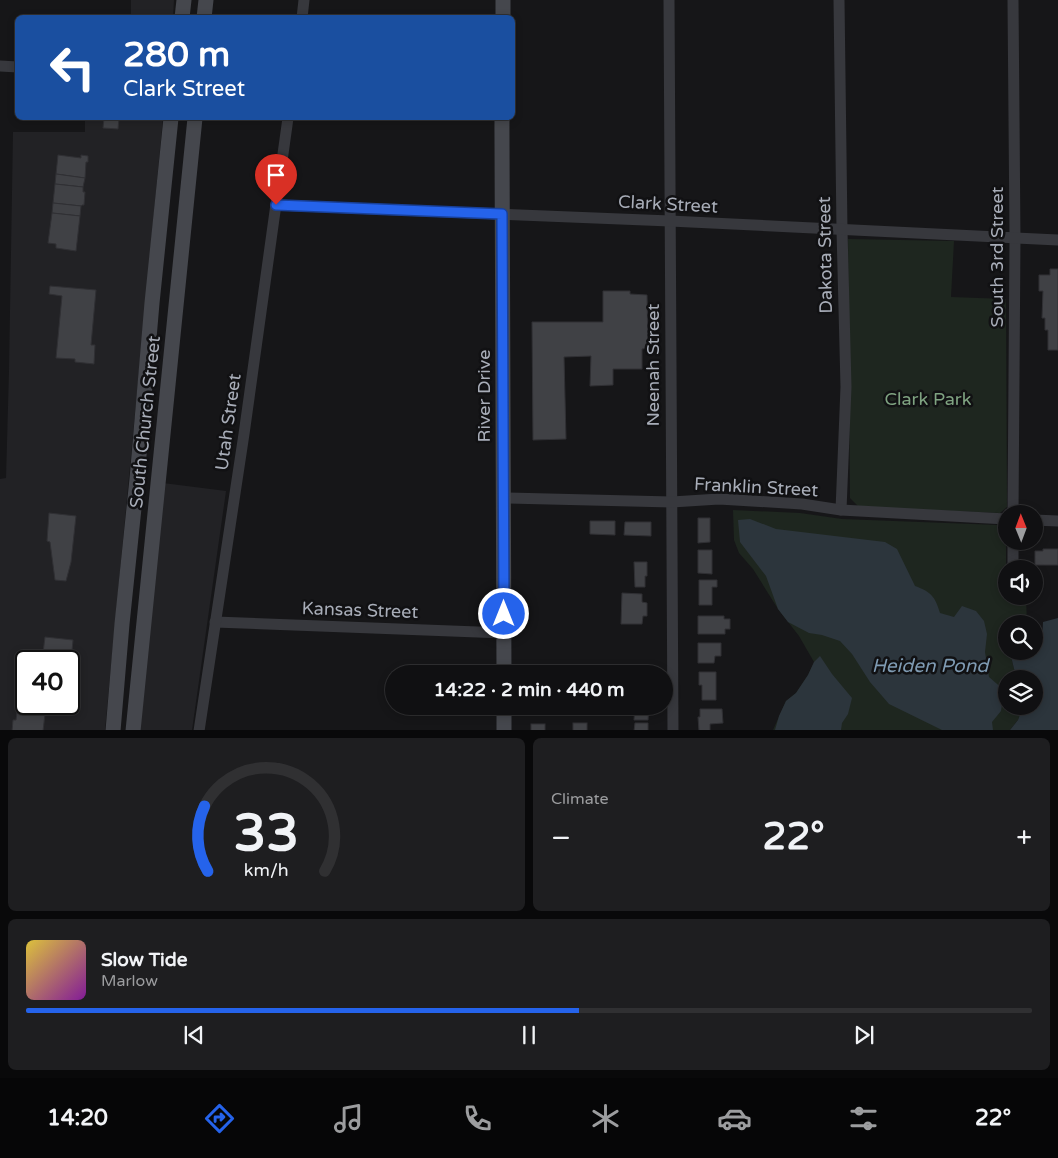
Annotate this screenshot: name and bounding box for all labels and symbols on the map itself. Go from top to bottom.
pin [255,154,297,205]
street label: South 3rd Street [986,186,1008,327]
street label: Clark Street [618,190,719,218]
street label: Dakota Street [813,196,837,314]
street label: Neenah Street [642,304,664,426]
street label: South Church Street [125,335,165,509]
street label: River Drive [473,350,495,442]
street label: Utah Street [210,372,246,472]
park label: Clark Park [885,388,972,410]
street label: Franklin Street [693,473,819,501]
north arrow [998,505,1042,550]
position arrow [477,587,529,639]
street label: Kansas Street [301,597,419,623]
speed limit sign: 40 [15,650,80,715]
water label: Heiden Pond [872,655,990,677]

